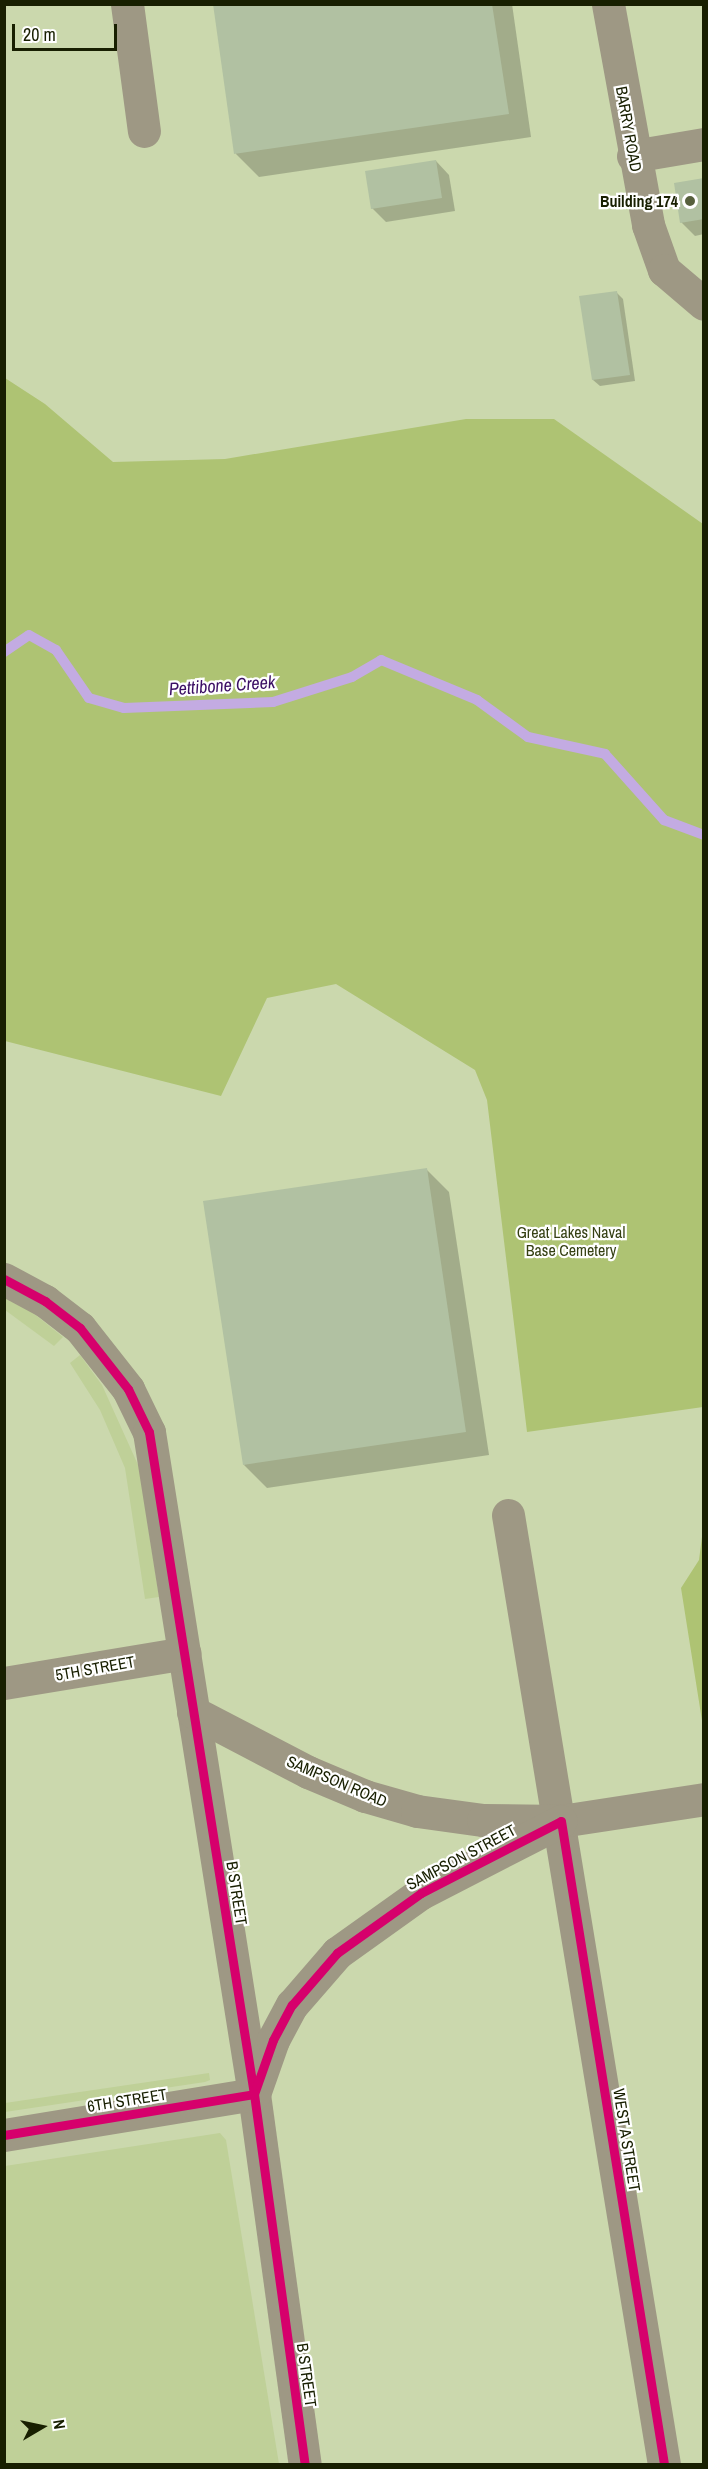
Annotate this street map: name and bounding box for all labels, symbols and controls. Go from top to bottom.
scale bar [15,12,120,50]
text: 20 m [23,22,56,47]
street label: BARRY ROAD [612,85,646,173]
place label: Building 174 [600,191,678,211]
marker: Building 174 [683,194,697,208]
water label: Pettibone Creek [168,672,276,700]
park label: Great Lakes Naval Base Cemetery [517,1222,625,1260]
street label: 5TH STREET [54,1652,136,1684]
street label: SAMPSON ROAD [284,1751,390,1811]
street label: SAMPSON STREET [403,1820,519,1894]
street label: B STREET [222,1860,252,1926]
street label: 6TH STREET [86,2084,168,2116]
street label: WEST A STREET [609,2086,645,2194]
street label: B STREET [293,2342,321,2408]
north arrow [12,2397,72,2457]
text: N [48,2418,71,2431]

